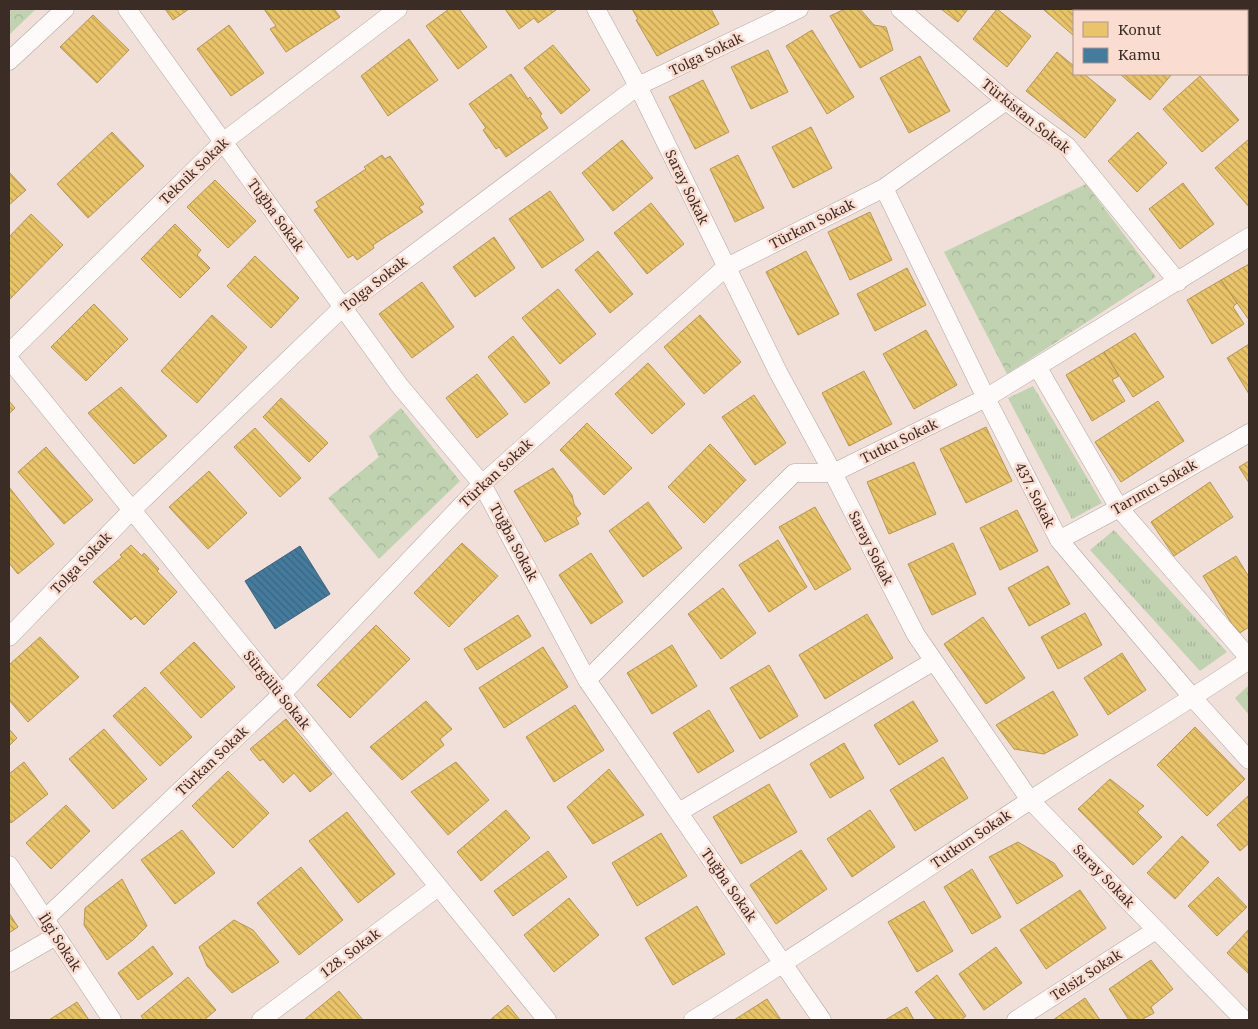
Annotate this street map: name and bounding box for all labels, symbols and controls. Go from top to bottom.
legend [1073,10,1248,75]
text: Konut [1118,19,1161,39]
street label: Tolga Sokak [666,27,746,79]
text: Kamu [1118,44,1161,64]
street label: Türkistan Sokak [978,74,1075,158]
street label: Teknik Sokak [155,132,233,208]
street label: Saray Sokak [661,146,714,228]
street label: Tuğba Sokak [244,175,310,255]
street label: Türkan Sokak [766,194,858,253]
street label: Tolga Sokak [337,251,411,316]
street label: Tutku Sokak [857,413,941,467]
street label: Türkan Sokak [455,434,537,511]
street label: Tarımcı Sokak [1108,454,1200,519]
street label: 437. Sokak [1011,459,1060,531]
street label: Tuğba Sokak [486,500,543,584]
street label: Saray Sokak [845,507,899,589]
street label: Tolga Sokak [46,527,116,598]
street label: Sürgülü Sokak [240,646,316,734]
street label: Türkan Sokak [172,721,252,800]
street label: Tutkun Sokak [927,805,1015,872]
street label: Saray Sokak [1069,840,1140,912]
street label: Tuğba Sokak [697,844,762,926]
street label: İlgi Sokak [35,909,87,975]
street label: 128. Sokak [316,923,384,981]
street label: Telsiz Sokak [1046,944,1126,1005]

